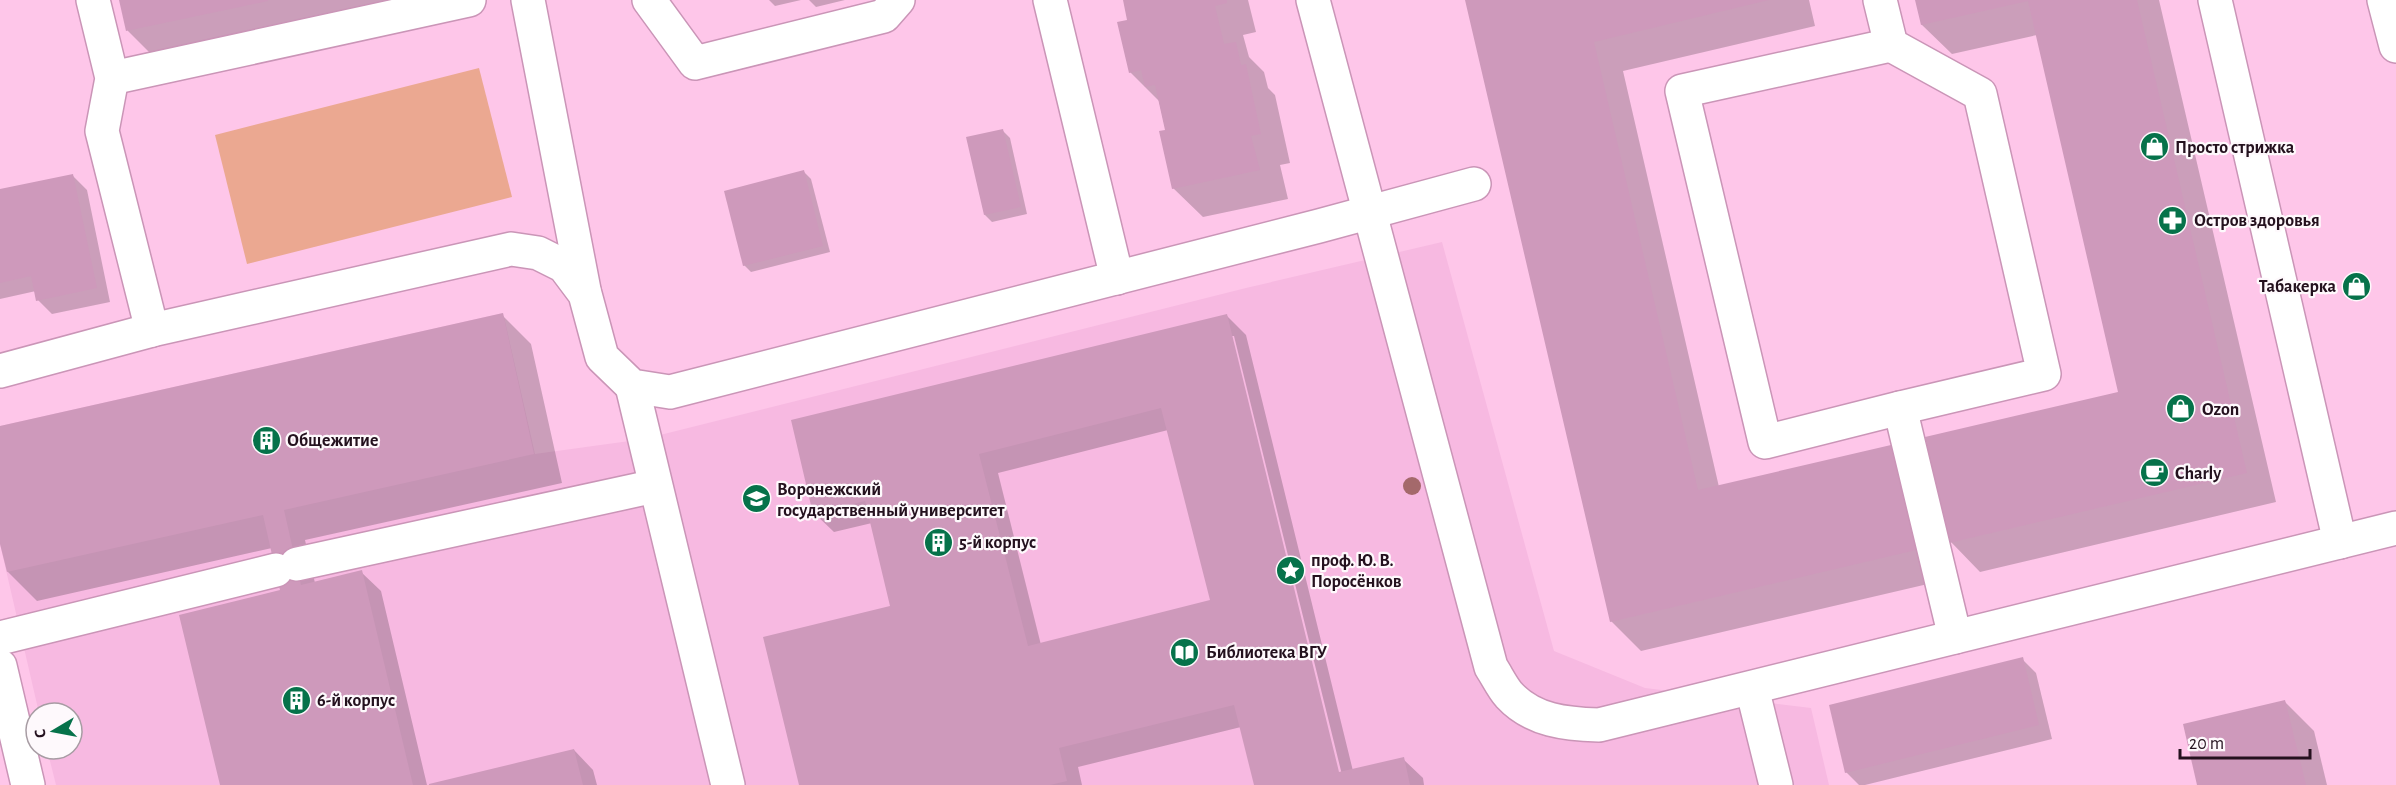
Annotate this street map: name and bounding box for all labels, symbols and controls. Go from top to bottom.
shop icon: Просто стрижка [2138,131,2170,163]
place label: Просто стрижка [2175,139,2295,157]
pharmacy icon: Остров здоровья [2157,204,2189,236]
place label: Остров здоровья [2194,212,2320,230]
shop icon: Табакерка [2341,270,2373,302]
place label: Табакерка [2259,278,2336,296]
shop icon: Ozon [2165,393,2197,425]
place label: Ozon [2202,401,2239,419]
building icon: Общежитие [250,424,282,456]
place label: Общежитие [287,432,378,450]
cafe icon: Charly [2138,457,2170,489]
place label: Charly [2175,465,2222,483]
place label: Воронежский государственный университет [777,481,1005,520]
school or university icon: Воронежский государственный университет [740,483,772,515]
building icon: 5-й корпус [922,526,954,558]
place label: 5-й корпус [959,534,1036,552]
place label: проф. Ю. В. Поросёнков [1311,552,1402,591]
place icon: проф. Ю. В. Поросёнков [1274,554,1306,586]
library icon: Библиотека ВГУ [1169,636,1201,668]
place label: Библиотека ВГУ [1206,644,1327,662]
building icon: 6-й корпус [280,684,312,716]
place label: 6-й корпус [317,692,395,710]
north arrow [24,701,84,761]
scale bar [2180,722,2310,760]
text: С [32,728,49,739]
text: 20 m [2189,735,2224,753]

